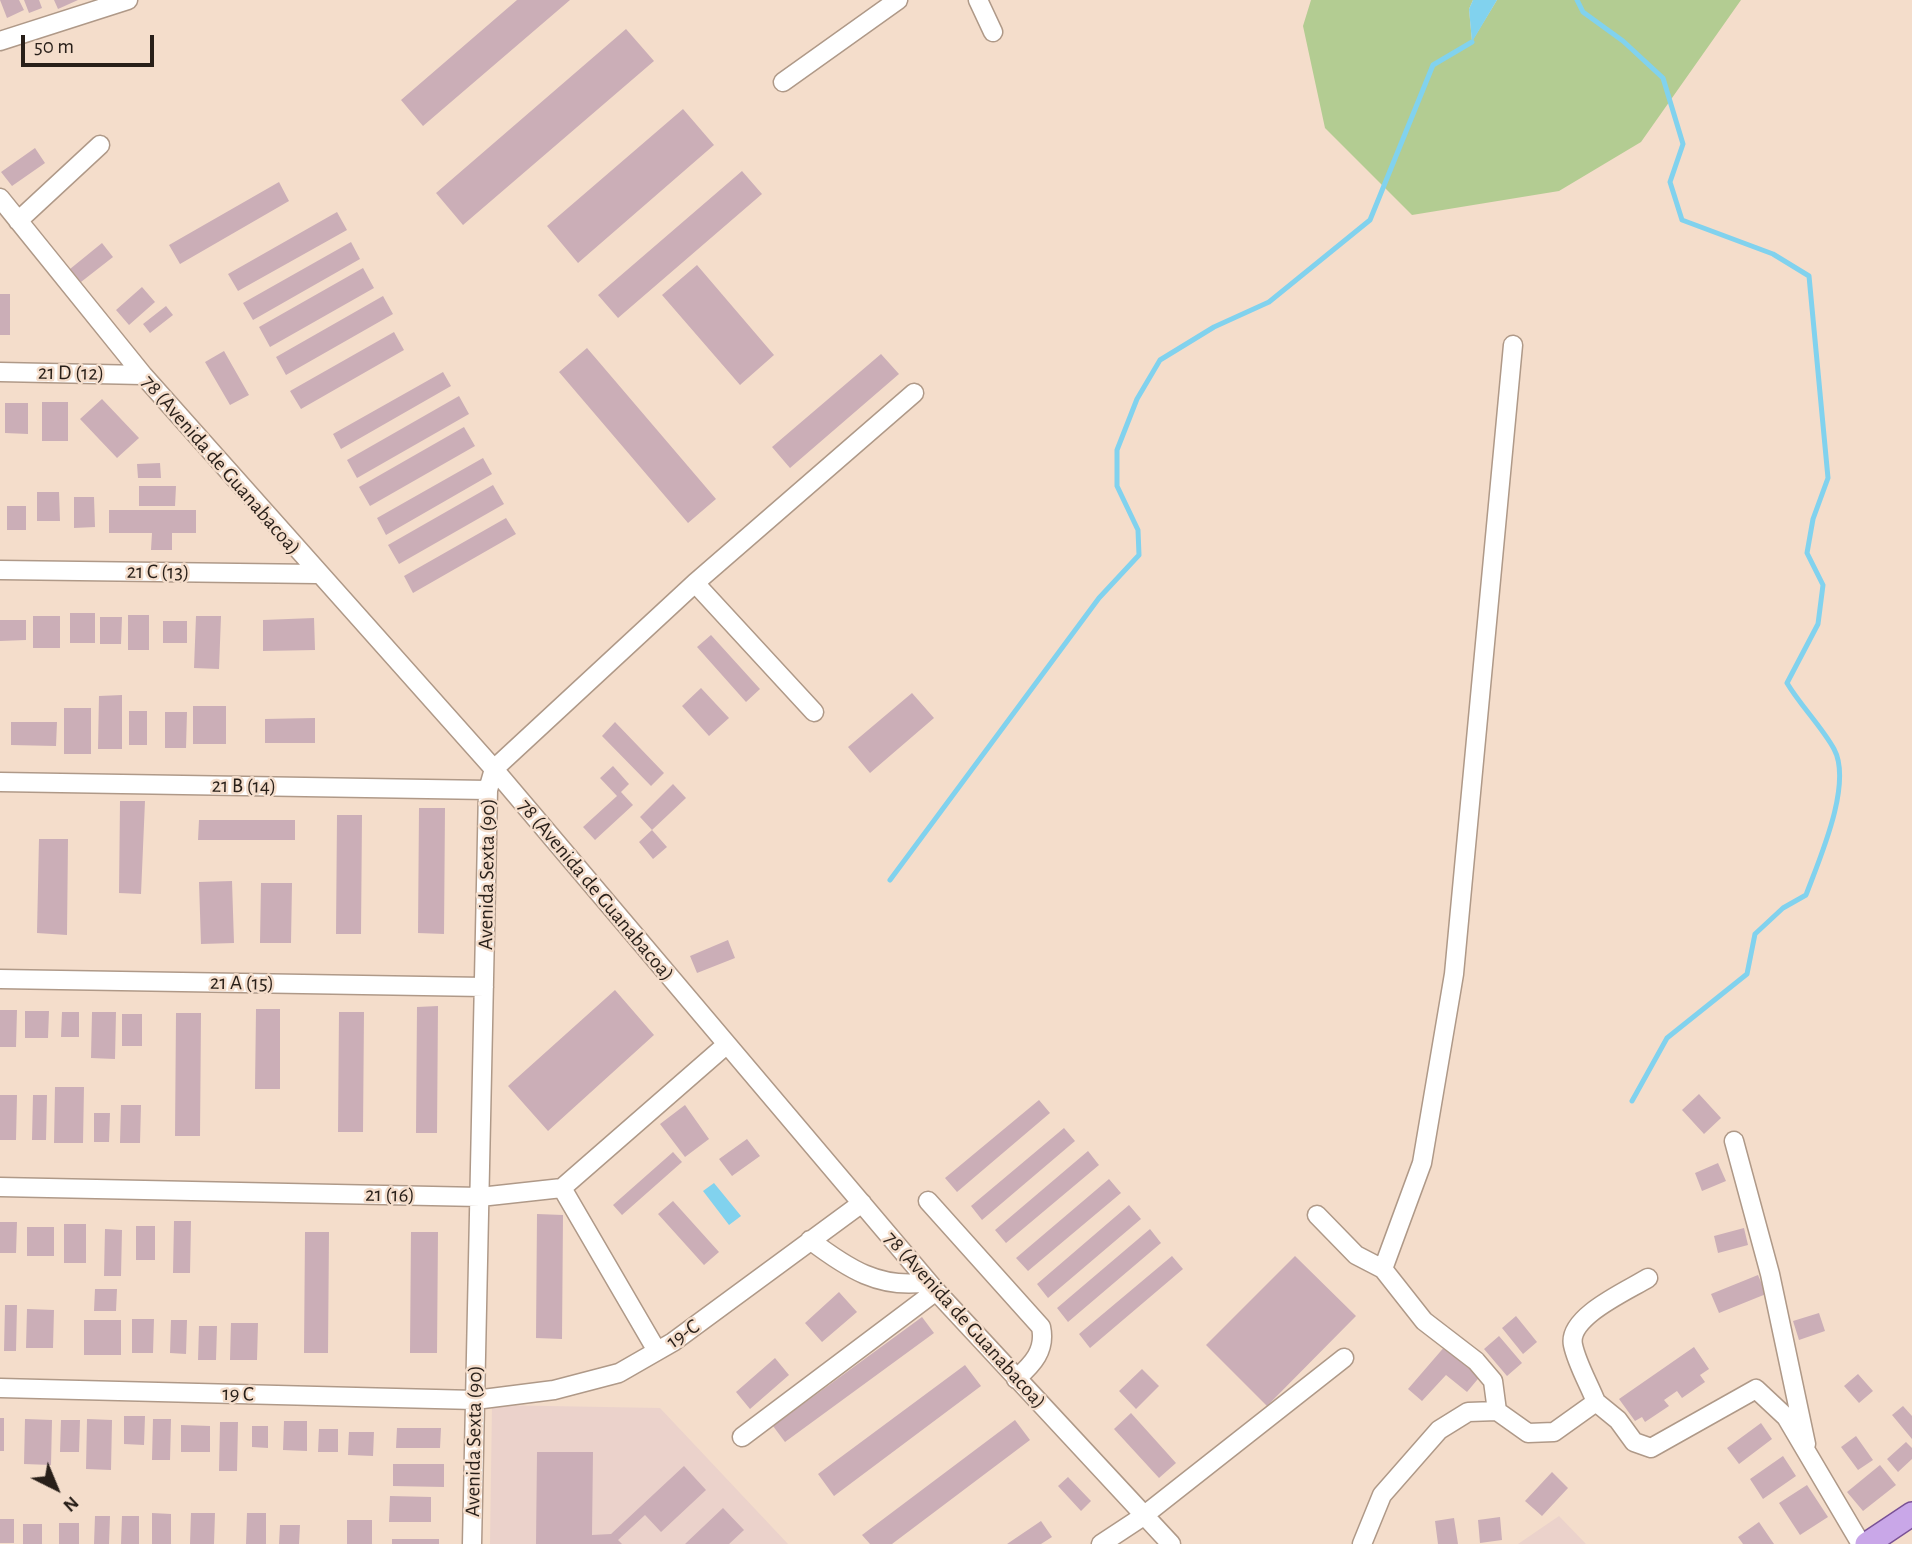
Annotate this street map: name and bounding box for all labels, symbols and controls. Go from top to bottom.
scale bar [24,21,158,65]
text: 50 m [34,36,74,57]
street label: 21 D (12) [38,360,104,386]
street label: 78 (Avenida de Guanabacoa) [136,370,306,560]
street label: 21 C (13) [126,559,190,585]
street label: 21 B (14) [211,773,277,799]
street label: 78 (Avenida de Guanabacoa) [512,794,680,986]
street label: Avenida Sexta (90) [473,798,501,950]
street label: 21 A (15) [210,970,274,996]
street label: 21 (16) [365,1182,415,1208]
street label: 78 (Avenida de Guanabacoa) [879,1226,1051,1414]
street label: 19-C [662,1314,704,1354]
street label: Avenida Sexta (90) [460,1365,488,1517]
street label: 19 C [222,1381,254,1407]
north arrow [21,1453,91,1523]
text: N [59,1492,82,1515]

